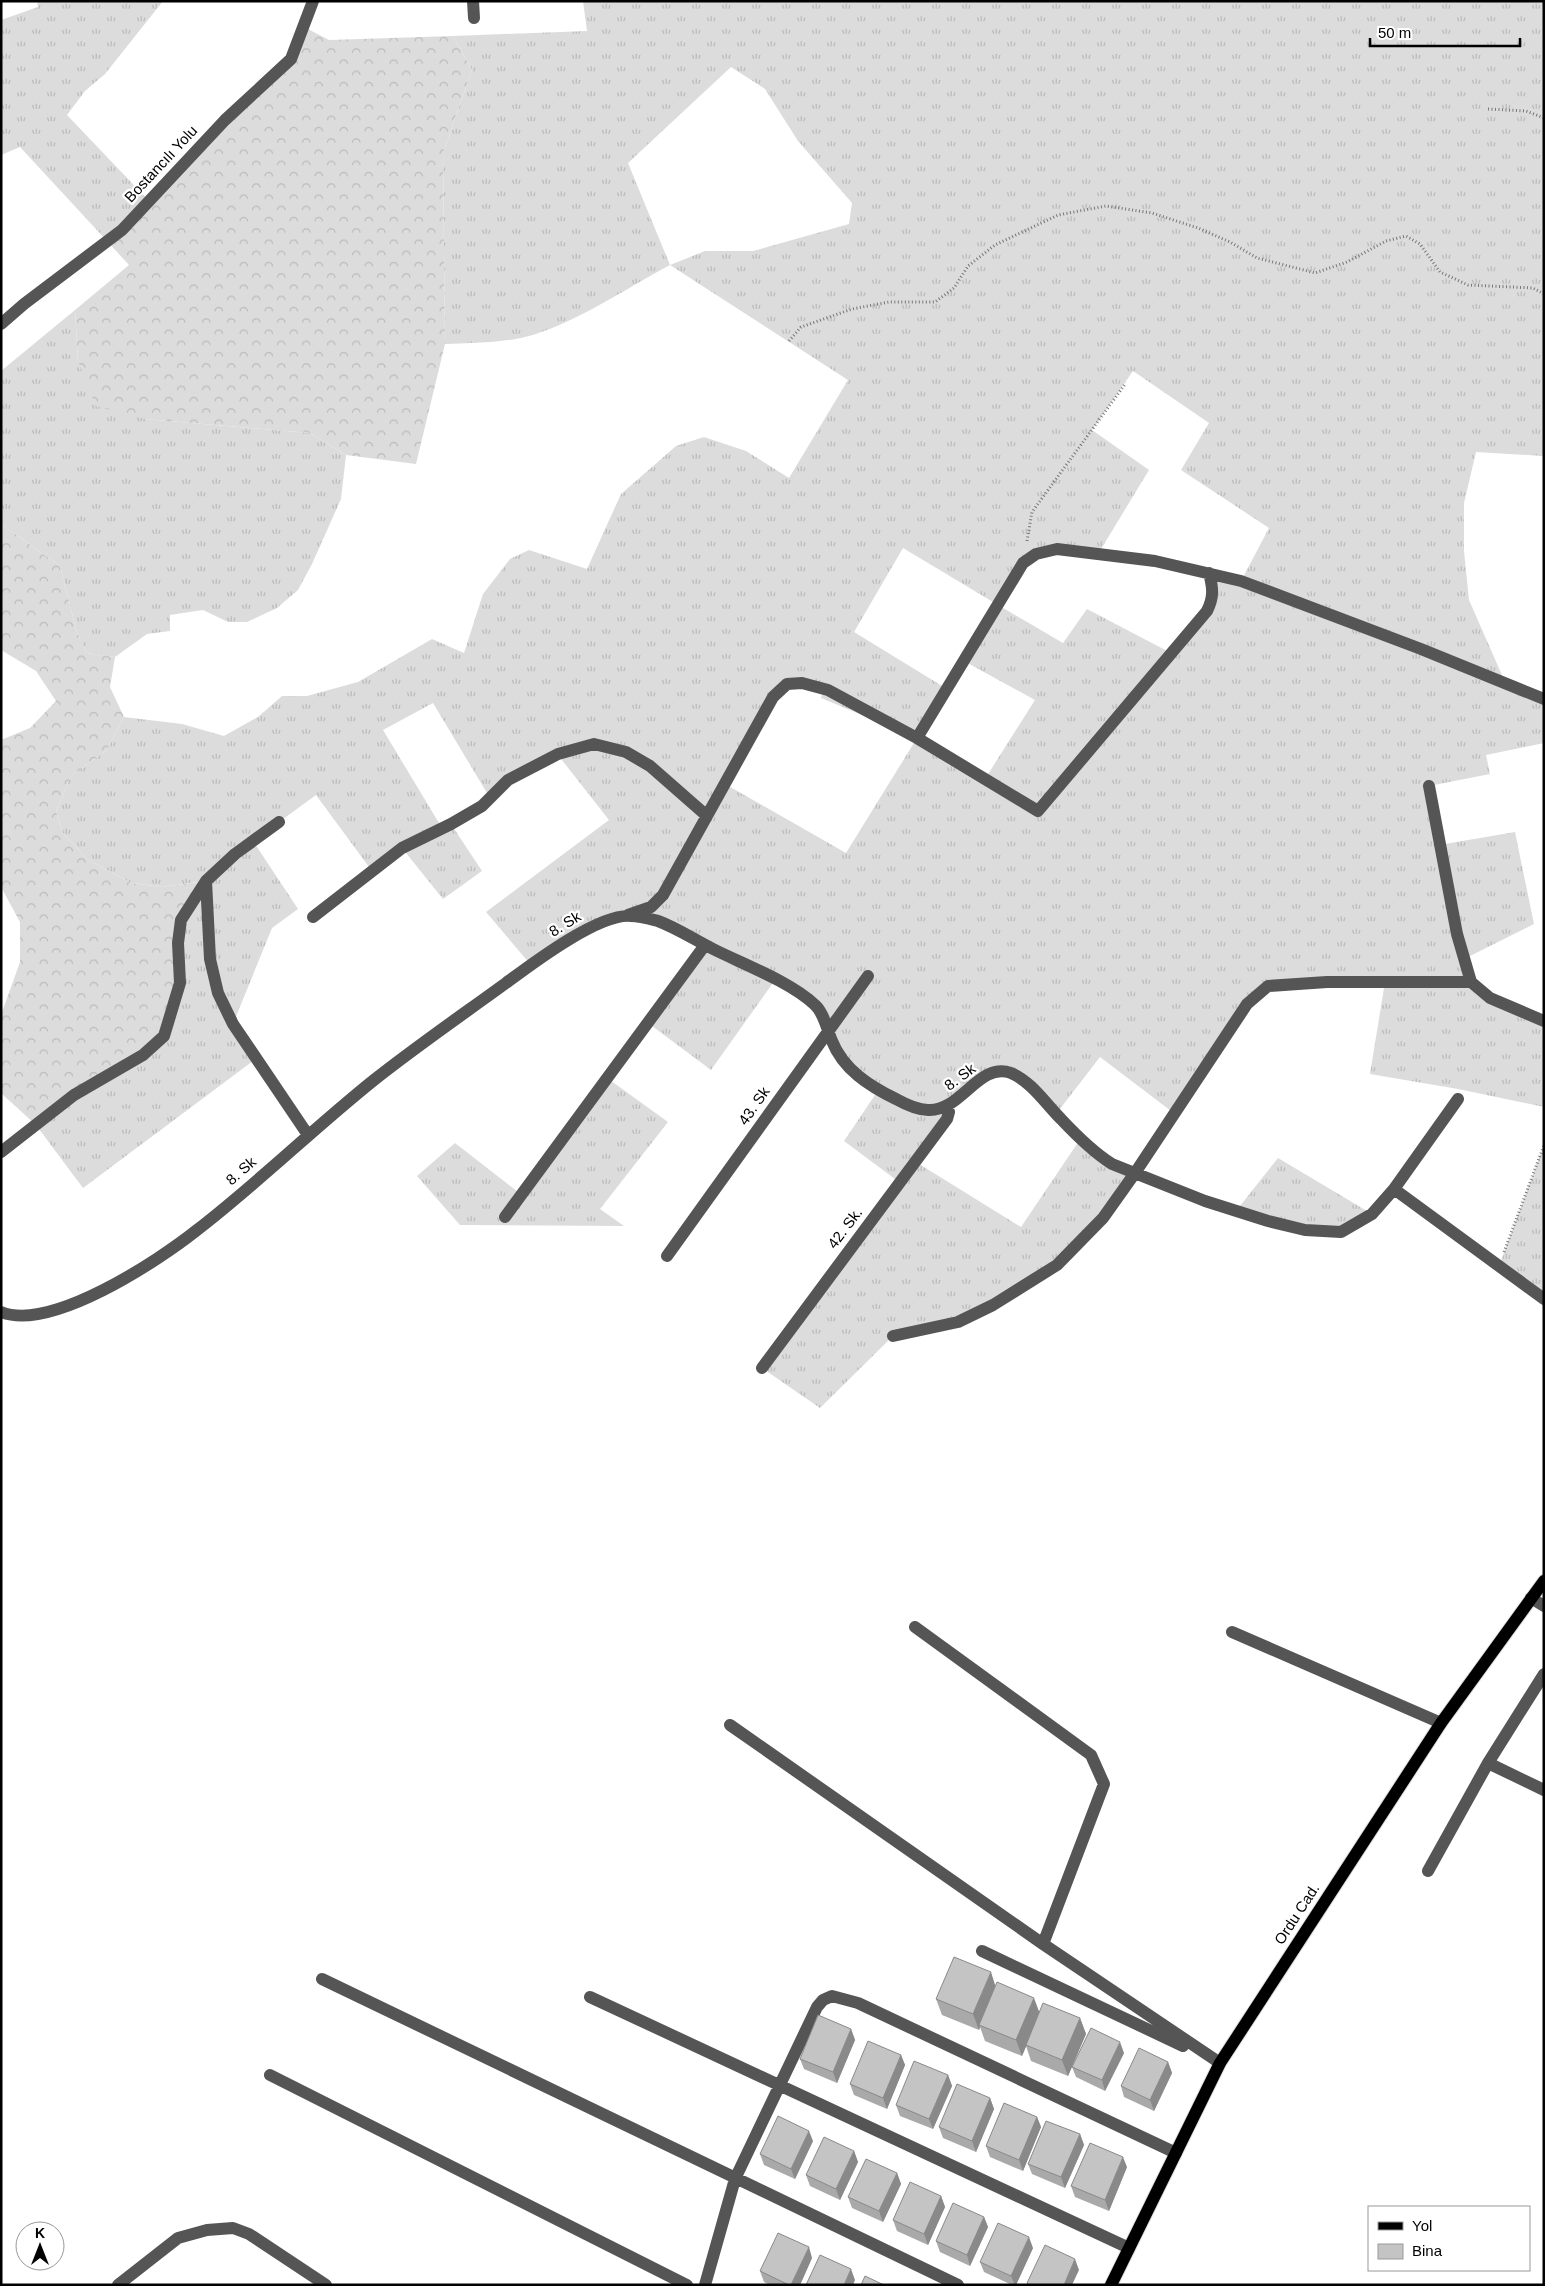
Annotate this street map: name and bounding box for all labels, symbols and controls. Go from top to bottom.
scale bar [1370,15,1520,47]
text: 50 m [1378,24,1411,41]
street label: Bostancılı Yolu [121,122,200,205]
street label: 8. Sk [546,907,584,940]
street label: 8. Sk [941,1059,979,1094]
street label: 43. Sk [734,1083,773,1128]
street label: 8. Sk [222,1153,260,1188]
street label: 42. Sk. [824,1204,865,1251]
street label: Ordu Cad. [1271,1880,1323,1947]
legend [1368,2206,1530,2271]
text: Yol [1412,2217,1432,2234]
north arrow [15,2221,65,2271]
text: K [35,2225,45,2241]
text: Bina [1412,2242,1443,2259]

